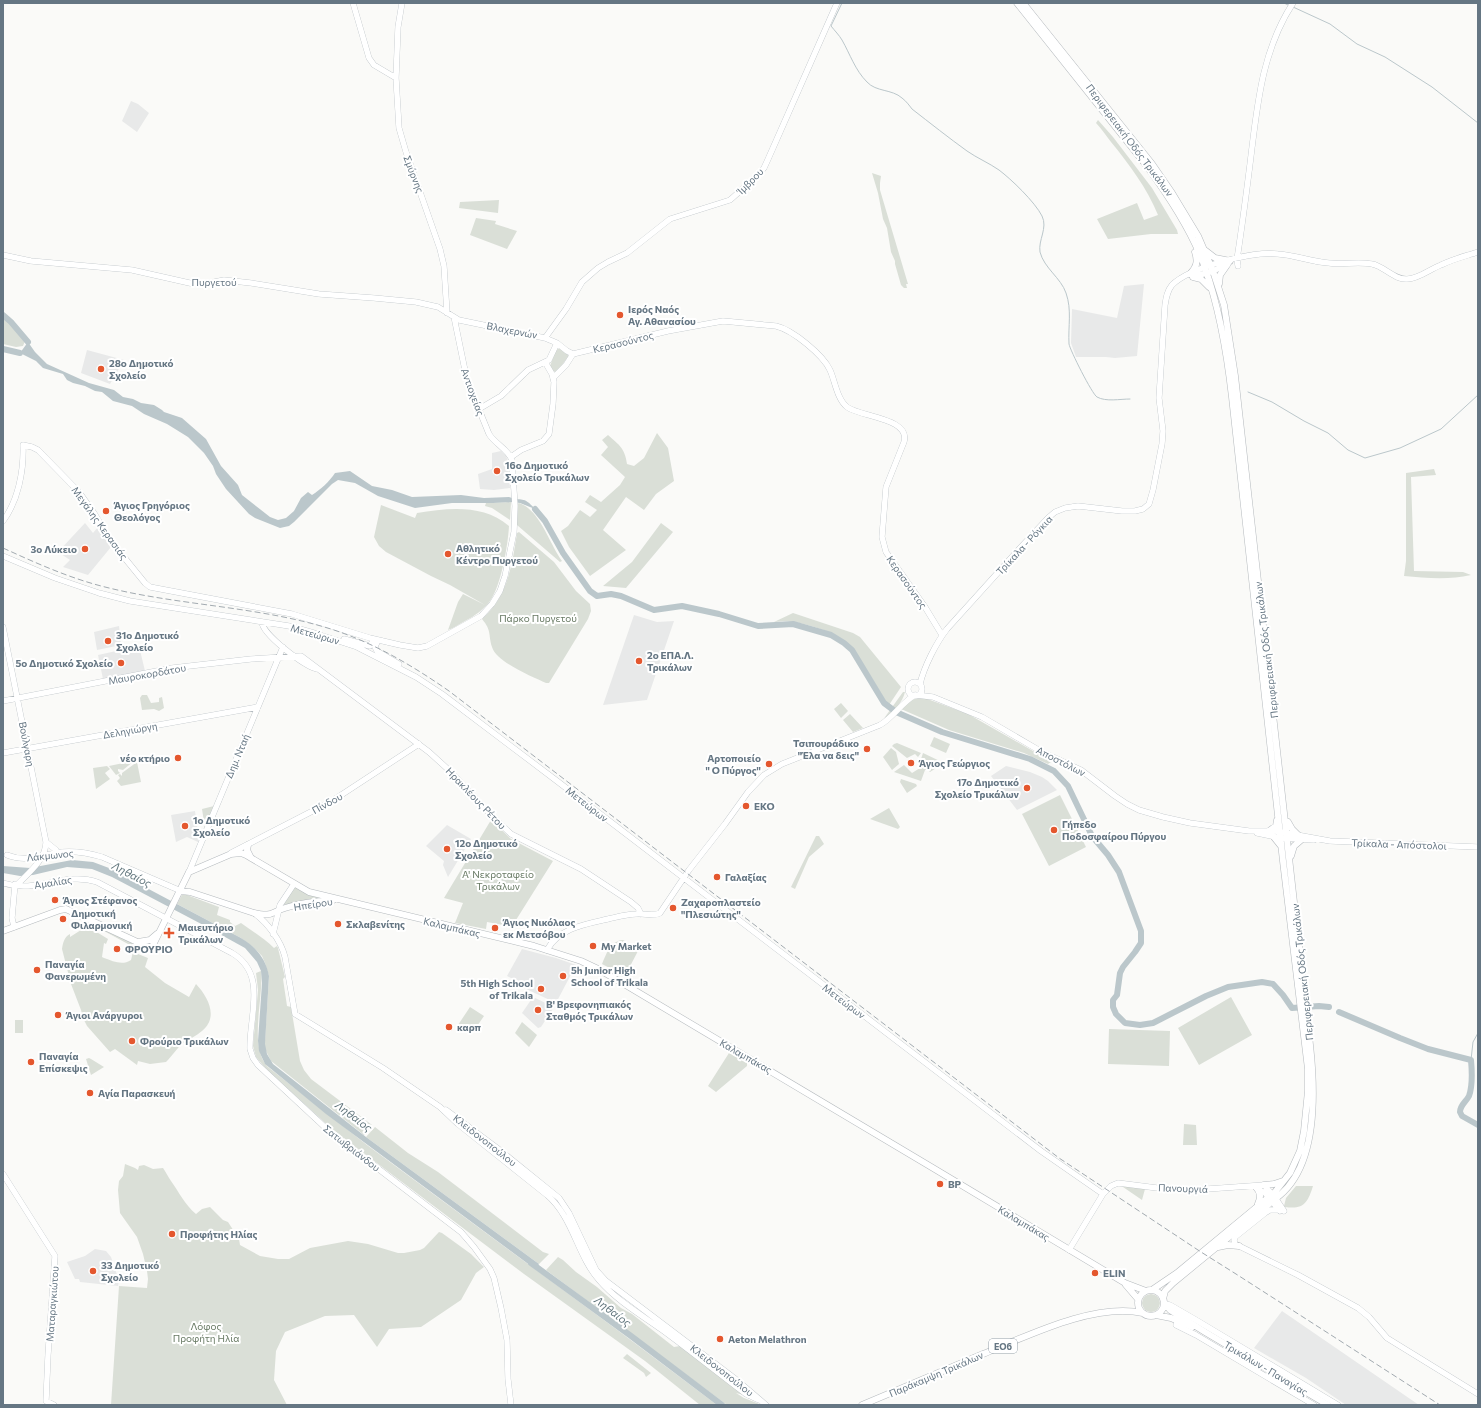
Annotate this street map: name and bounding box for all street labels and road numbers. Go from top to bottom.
street label: Περιφερειακή Οδός Τρικάλων [1084,82,1176,198]
street label: Σμύρνης [401,154,427,194]
street label: Ίμβρου [734,165,766,197]
street label: Πυργετού [191,276,237,288]
street label: Βλαχερνών [486,319,538,341]
street label: Κερασούντος [592,329,655,355]
street label: Αντιοχείας [459,367,487,417]
street label: Μεγάλης Κερασιάς [69,484,131,562]
street label: Τρίκαλα - Ρόγκια [993,513,1055,577]
street label: Κερασούντος [884,553,930,611]
street label: Περιφερειακή Οδός Τρικάλων [1252,581,1280,719]
street label: Μετεώρων [289,621,341,647]
street label: Μαυροκορδάτου [107,661,187,687]
street label: Δεληγιώργη [102,719,158,741]
street label: Βούλγαρη [17,720,37,768]
street label: Δημ. Νταή [222,732,252,780]
street label: Αποστόλων [1034,743,1088,779]
street label: Ηρακλέους Ρέτου [443,765,509,832]
street label: Μετεώρων [563,784,611,824]
street label: Πίνδου [310,790,345,816]
street label: Τρίκαλα - Απόστολοι [1351,836,1447,852]
street label: Λάκμωνος [26,847,74,863]
street label: Αμαλίας [33,873,73,891]
street label: Ηπείρου [293,895,334,913]
street label: Περιφερειακή Οδός Τρικάλων [1289,903,1315,1041]
street label: Καλαμπάκας [422,915,482,939]
street label: Μετεώρων [820,981,868,1021]
street label: Καλαμπάκας [718,1036,774,1076]
street label: Κλειδονοπούλου [451,1112,519,1169]
street label: Σατωβριάνδου [321,1122,383,1174]
street label: Πανουργιά [1158,1181,1208,1195]
street label: Καλαμπάκας [996,1203,1052,1243]
street label: Ματαραγκιώτου [43,1265,61,1342]
street label: Τρικάλων - Παναγίας [1222,1338,1310,1398]
road number: ΕΟ6 [989,1339,1017,1353]
street label: Κλειδονοπούλου [688,1342,756,1399]
street label: Παράκαμψη Τρικάλων [887,1349,985,1399]

